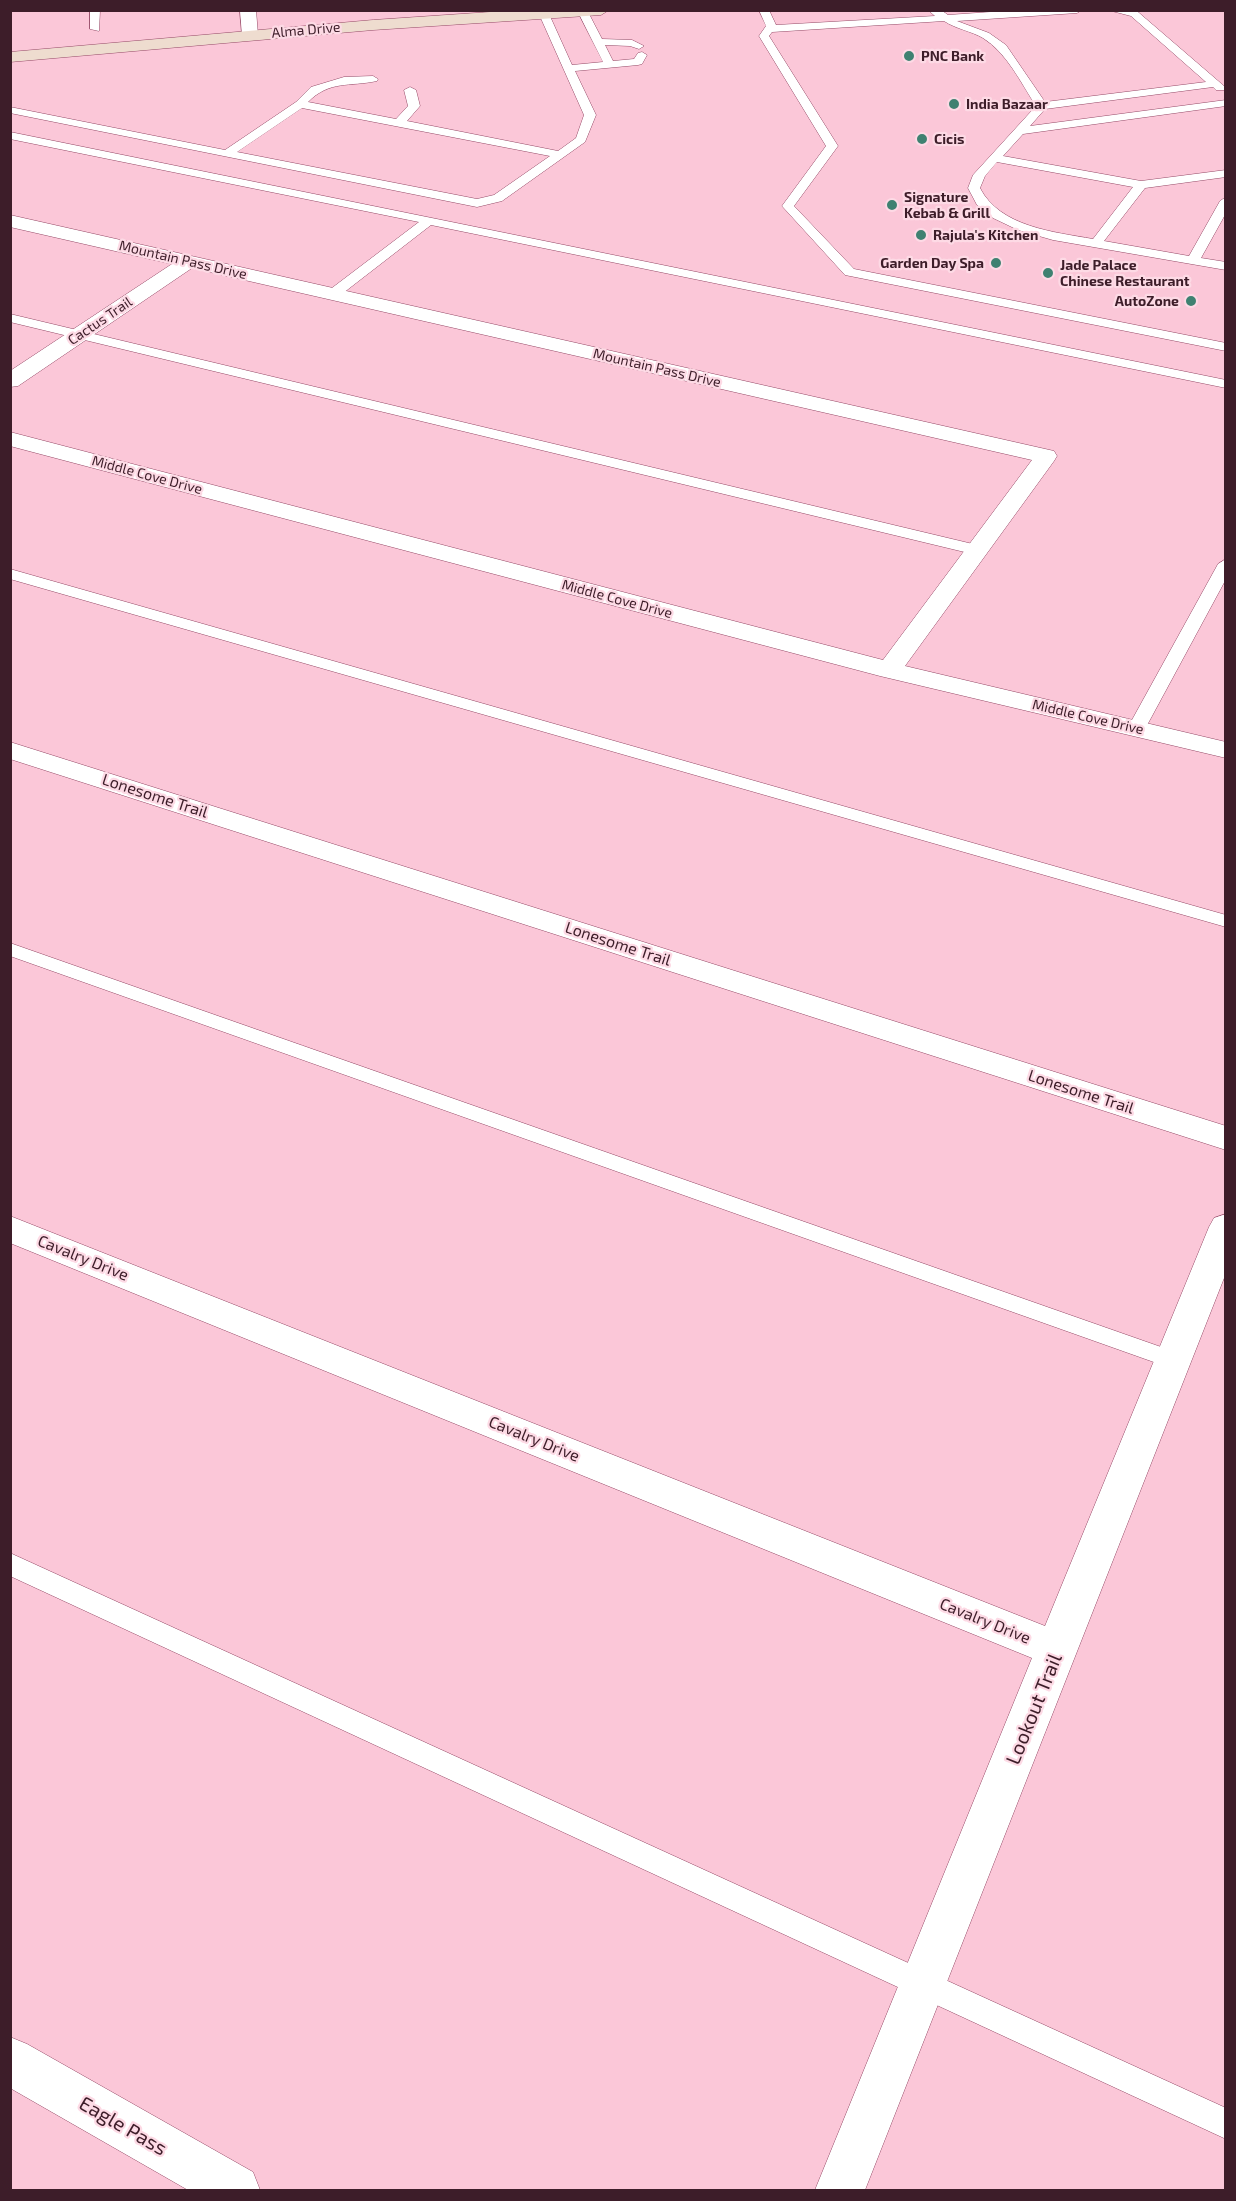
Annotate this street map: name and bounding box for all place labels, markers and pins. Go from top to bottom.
place label: PNC Bank [921,48,984,64]
marker: PNC Bank [902,49,916,63]
place label: India Bazaar [966,96,1048,112]
marker: India Bazaar [947,97,961,111]
place label: Cicis [934,131,965,147]
marker: Cicis [915,132,929,146]
place label: Signature Kebab & Grill [904,189,990,222]
marker: Signature Kebab & Grill [885,198,899,212]
place label: Rajula's Kitchen [933,227,1038,243]
marker: Rajula's Kitchen [914,228,928,242]
place label: Garden Day Spa [880,255,984,271]
marker: Garden Day Spa [989,256,1003,270]
place label: Jade Palace Chinese Restaurant [1060,257,1190,290]
marker: Jade Palace Chinese Restaurant [1041,266,1055,280]
place label: AutoZone [1115,293,1179,309]
marker: AutoZone [1184,294,1198,308]

